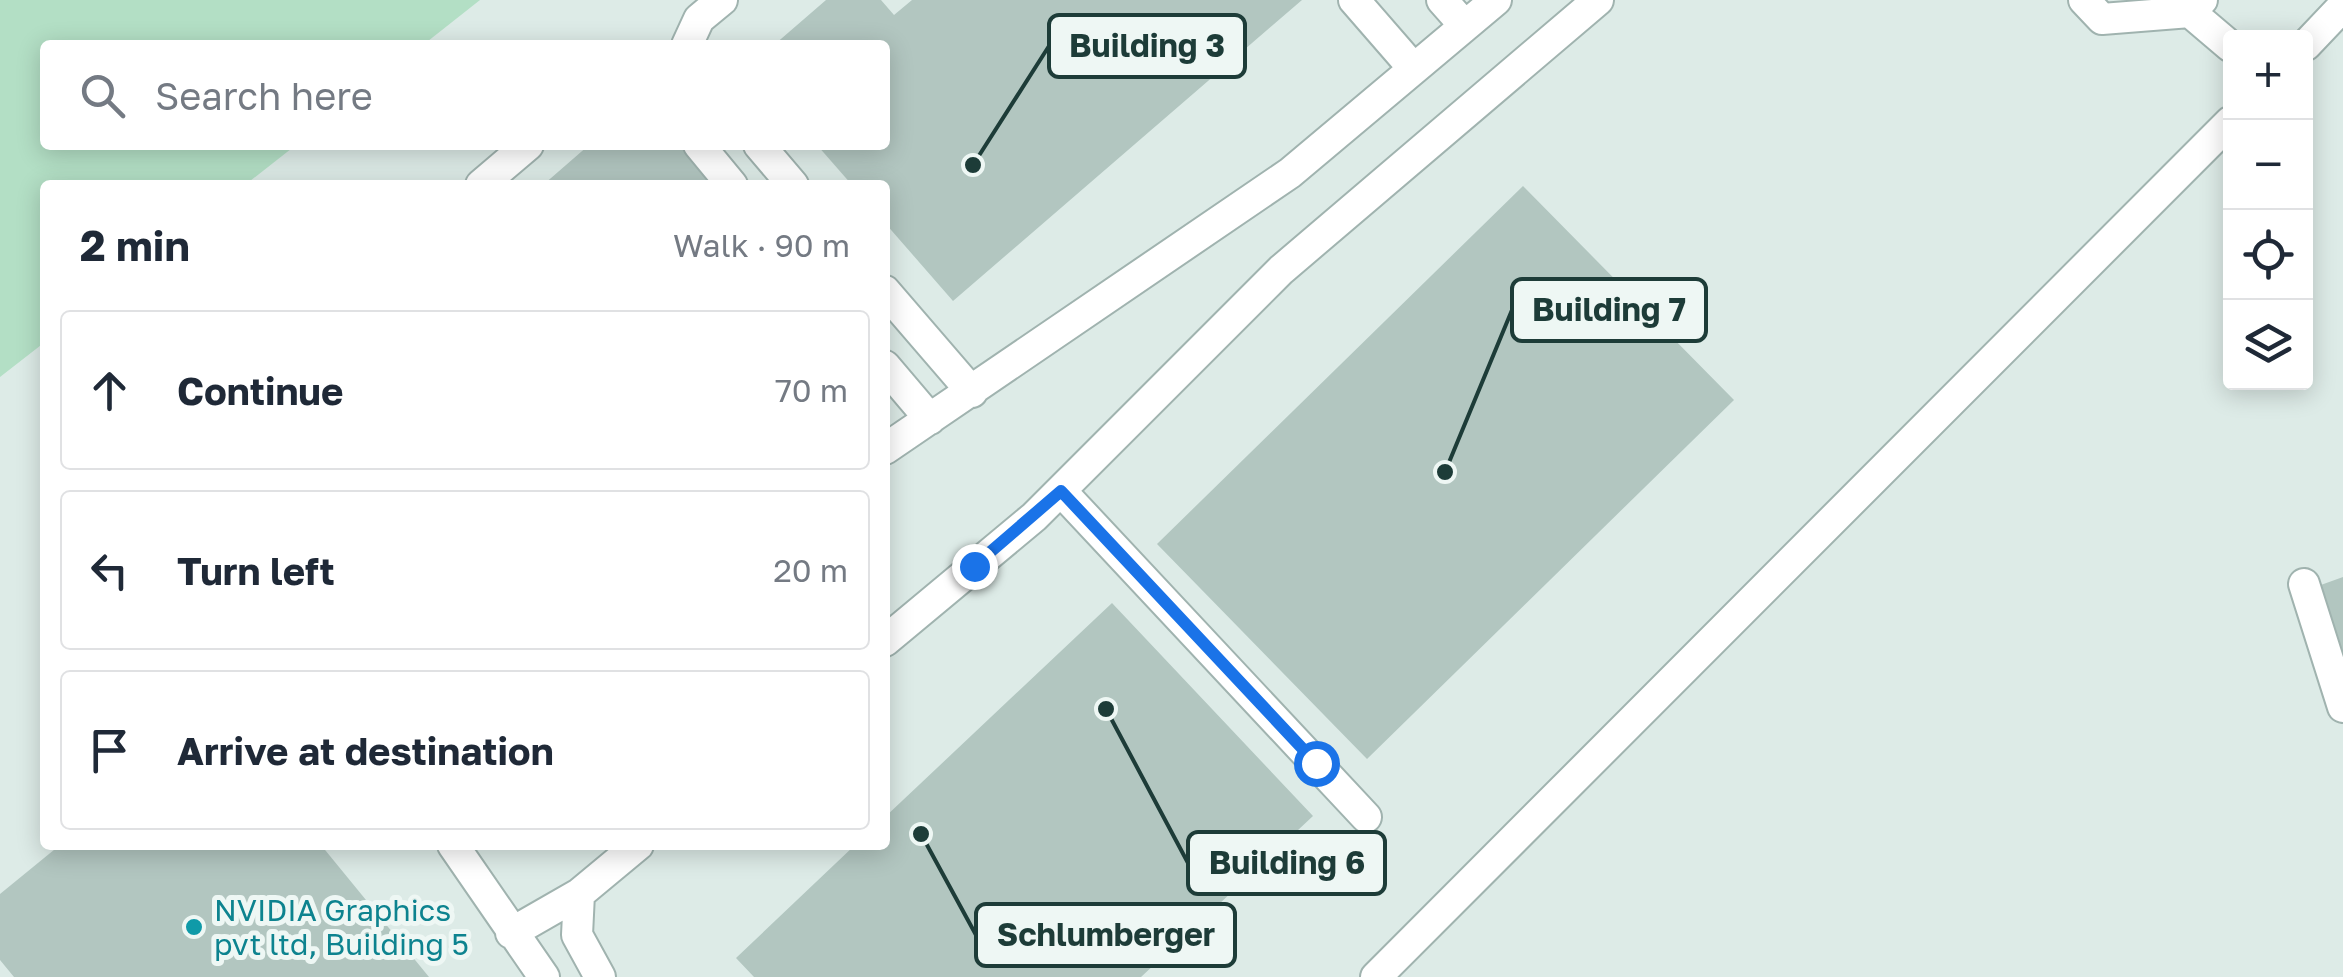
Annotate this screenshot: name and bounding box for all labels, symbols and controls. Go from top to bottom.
callout: Building 3 [1049,15,1245,77]
text: Building 3 [1069,26,1225,64]
map controls [2223,30,2313,390]
button: + [2223,30,2313,120]
search box [40,40,890,150]
icon: search [75,68,130,123]
text: Search here [155,73,373,118]
button: − [2223,120,2313,210]
button: locate [2223,210,2313,300]
text: 2 min [80,220,190,270]
text: Walk · 90 m [673,226,850,264]
callout: Building 7 [1512,279,1706,341]
text: Building 7 [1532,290,1686,328]
button: layers [2223,300,2313,390]
icon: ahead [82,363,137,418]
text: Continue [177,368,343,413]
text: 70 m [775,371,848,409]
icon: left [82,543,137,598]
route end [952,544,998,590]
text: Turn left [177,548,335,593]
text: 20 m [773,551,848,589]
icon: arrive [82,723,137,778]
text: Arrive at destination [177,728,554,773]
route start [1294,741,1340,787]
callout: Building 6 [1188,832,1385,894]
text: Building 6 [1209,843,1365,881]
place label: NVIDIA Graphics pvt ltd, Building 5 [214,892,469,962]
callout: Schlumberger [976,904,1235,966]
text: Schlumberger [997,915,1215,953]
marker: NVIDIA Graphics pvt ltd, Building 5 [183,916,205,938]

